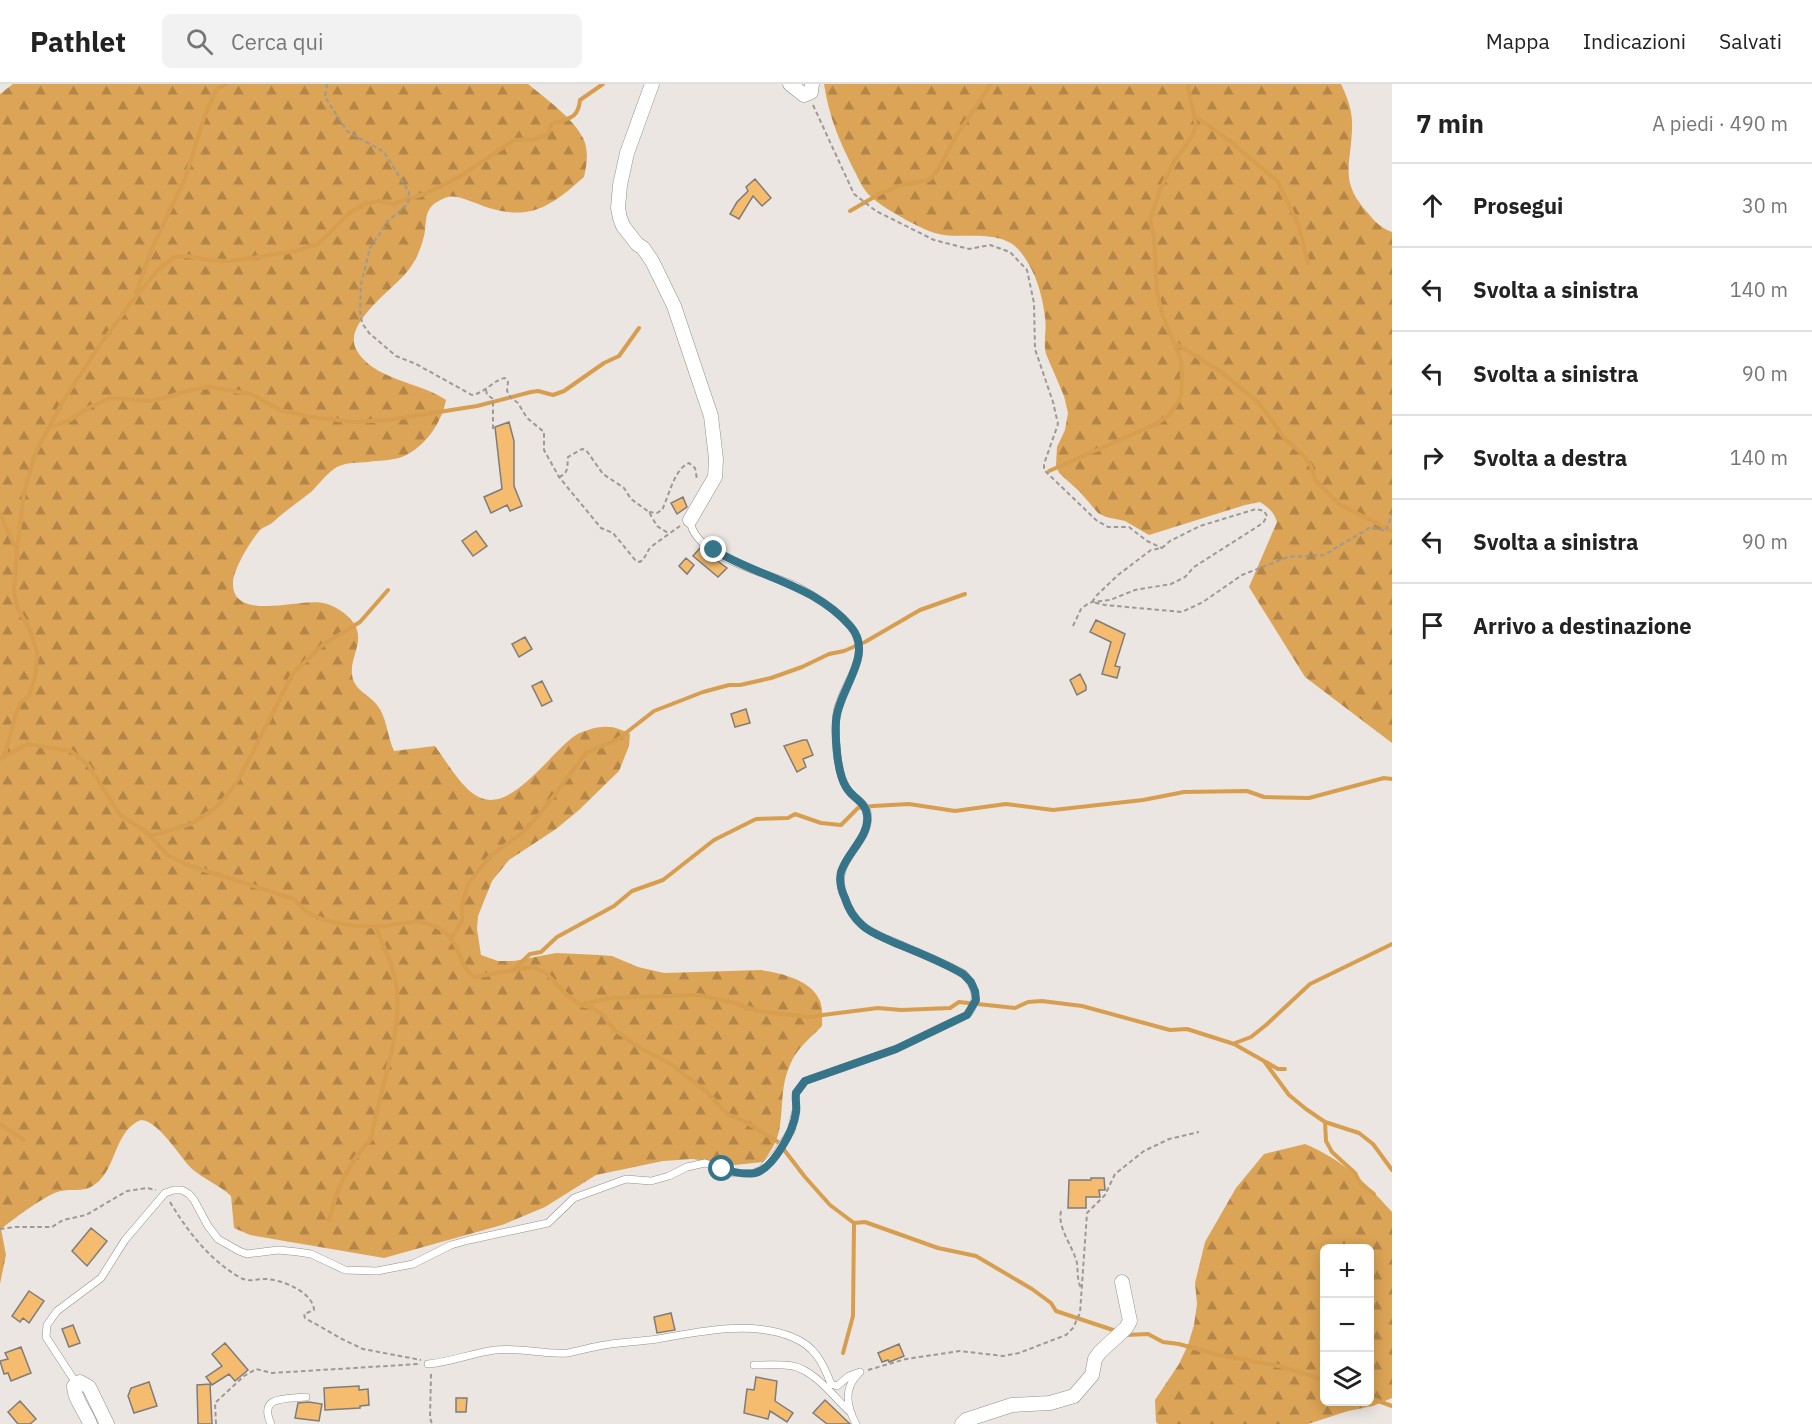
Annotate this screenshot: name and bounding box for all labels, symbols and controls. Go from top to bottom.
search box [162,14,582,68]
text: Pathlet [30,23,126,60]
icon: search [183,25,216,58]
text: Cerca qui [231,27,324,56]
text: Mappa [1486,27,1550,55]
text: Indicazioni [1583,27,1686,55]
text: Salvati [1719,27,1782,55]
text: 7 min [1416,106,1484,140]
text: A piedi · 490 m [1652,110,1788,137]
icon: ahead [1416,189,1449,222]
text: Prosegui [1473,191,1563,220]
text: 30 m [1742,192,1788,219]
icon: left [1416,273,1449,306]
text: Svolta a sinistra [1473,275,1638,304]
text: 140 m [1730,276,1788,303]
icon: left [1416,357,1449,390]
text: Svolta a sinistra [1473,359,1638,388]
text: 90 m [1742,360,1788,387]
icon: right [1416,441,1449,474]
text: Svolta a destra [1473,443,1627,472]
text: 140 m [1730,444,1788,471]
icon: left [1416,525,1449,558]
text: Svolta a sinistra [1473,527,1638,556]
text: 90 m [1742,528,1788,555]
route end [700,536,726,562]
icon: arrive [1416,609,1449,642]
text: Arrivo a destinazione [1473,611,1692,640]
route start [708,1155,734,1181]
map controls [1320,1244,1374,1406]
button: + [1320,1244,1374,1298]
button: − [1320,1298,1374,1352]
button: layers [1320,1352,1374,1406]

